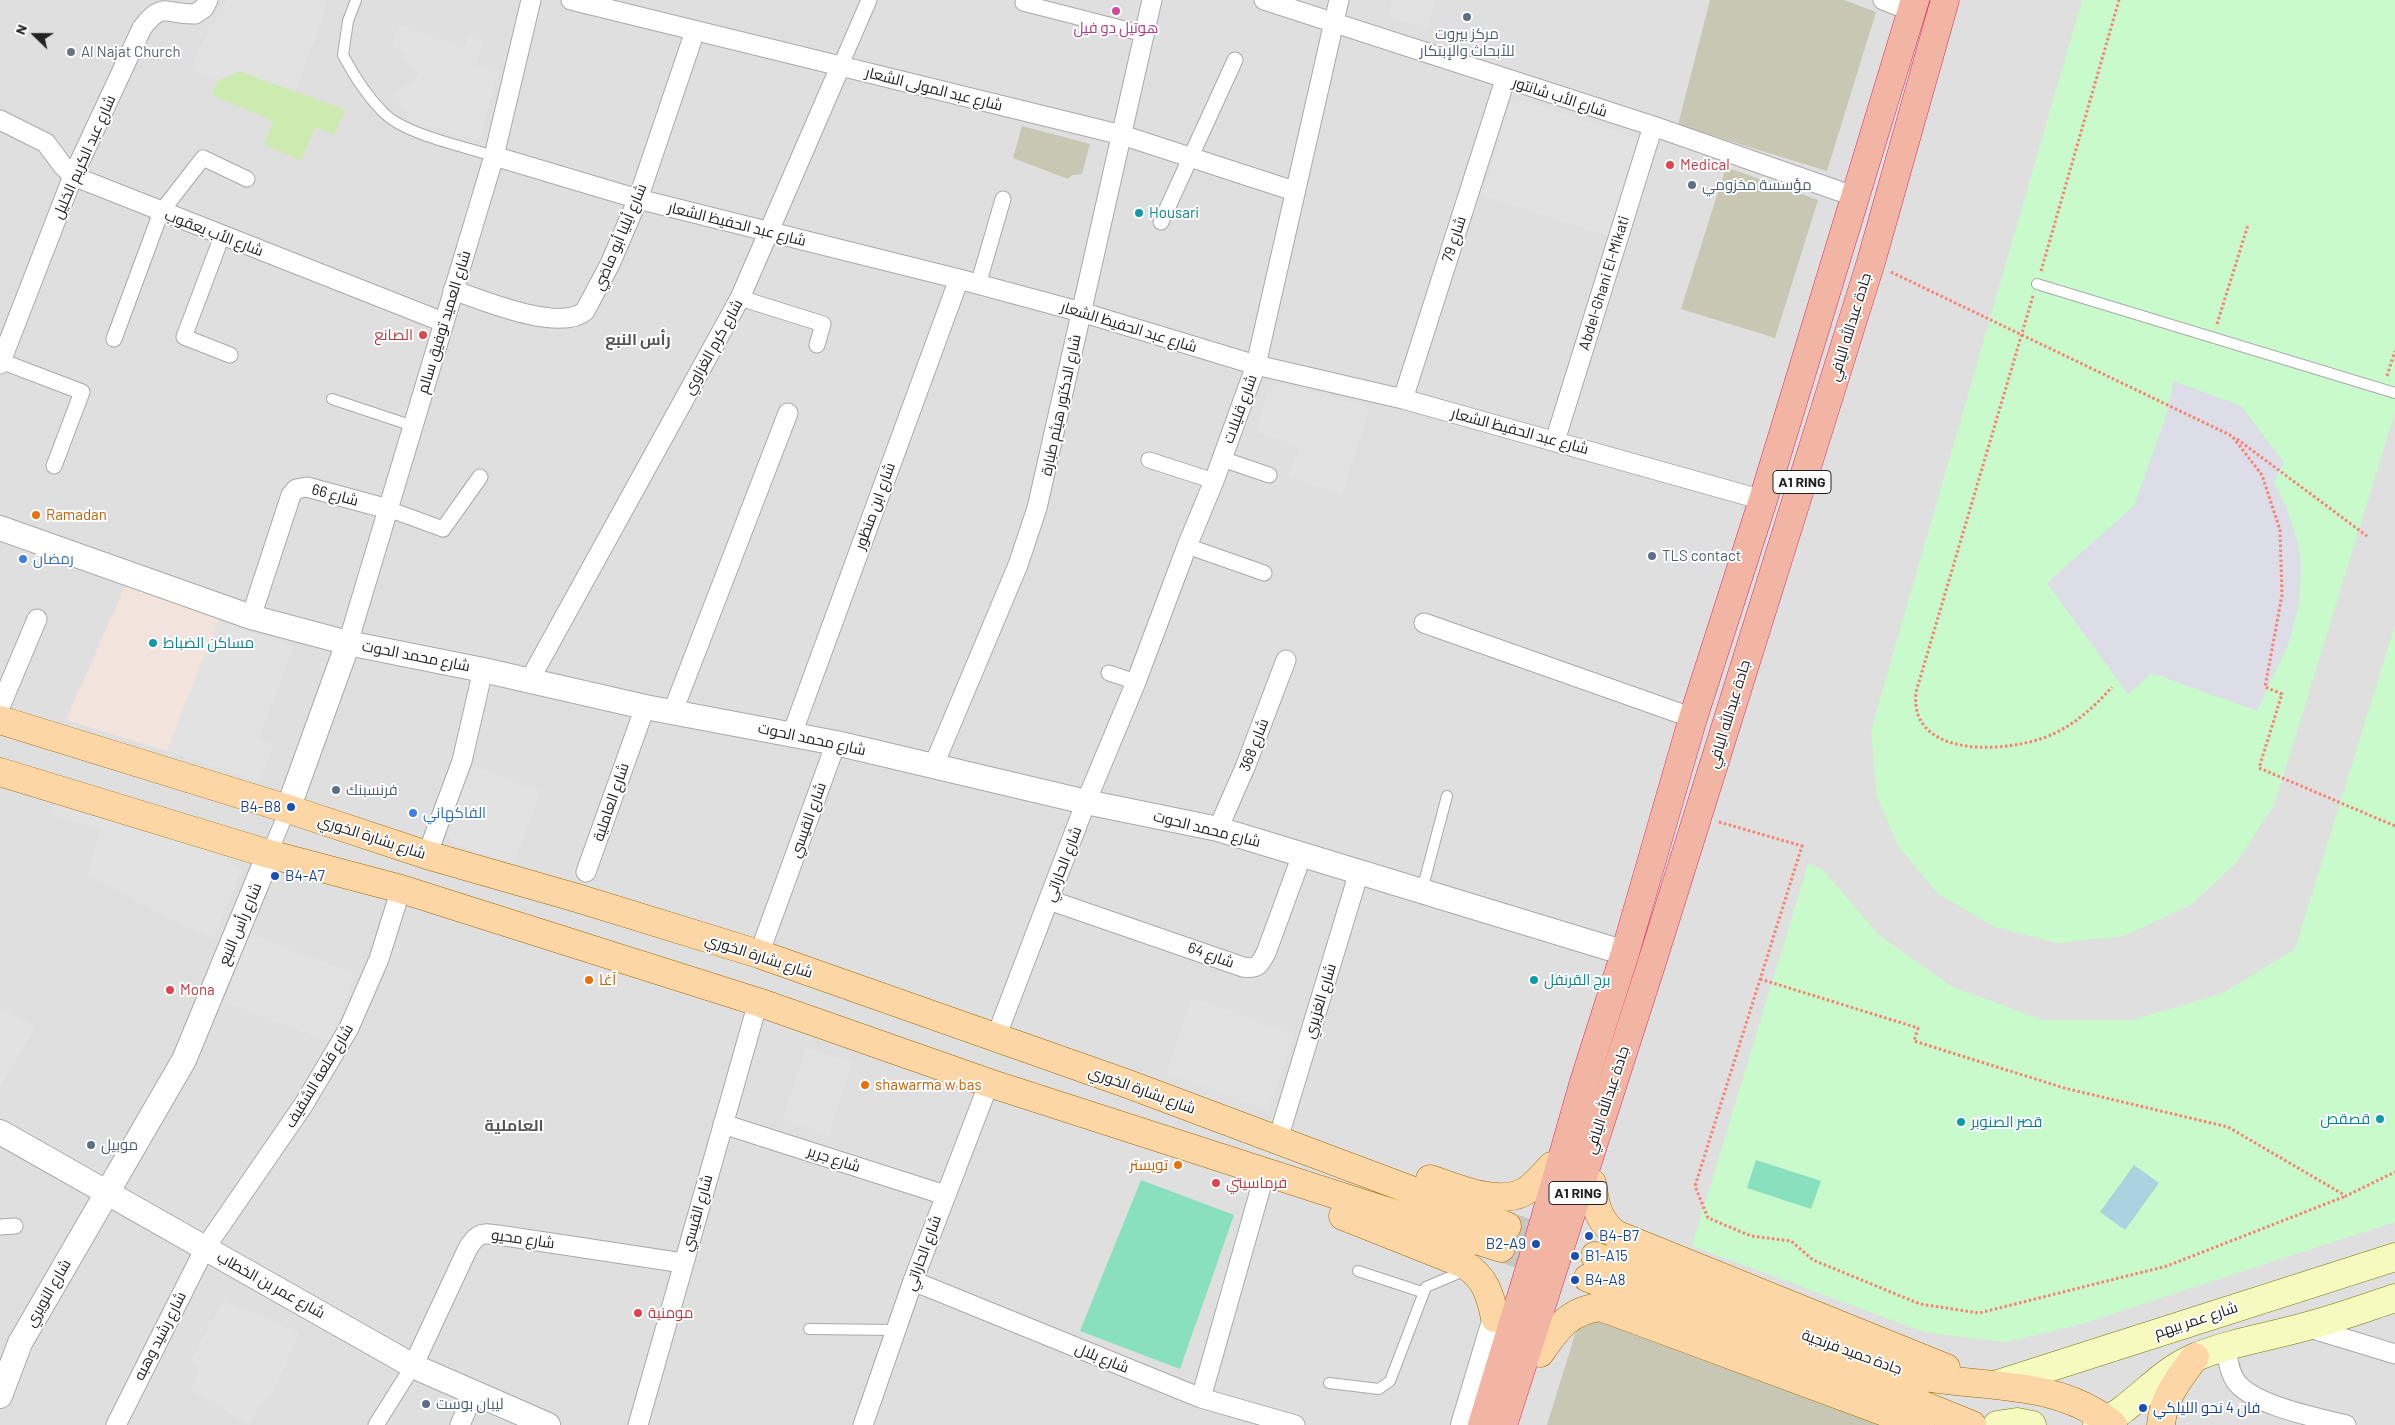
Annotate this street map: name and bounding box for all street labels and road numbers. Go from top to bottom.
street label: شارع عبد المولى الشعار [864,63,1004,115]
street label: شارع الأب شانتور [1510,73,1610,121]
street label: شارع عبد الكريم الخليل [49,92,119,222]
street label: شارع أيليا أبو ماضي [589,181,651,293]
street label: شارع عبد الحفيظ الشعار [666,198,808,250]
street label: شارع الأب يعقوب [162,206,266,260]
street label: شارع 79 [1438,214,1470,264]
street label: Abdel-Ghani El-Mikati [1575,214,1633,352]
street label: شارع العميد توفيق سالم [414,248,474,396]
street label: جادة عبدالله اليافي [1825,271,1875,383]
street label: شارع كرم الغزاوي [679,296,747,398]
street label: شارع عبد الحفيظ الشعار [1059,298,1199,356]
street label: شارع الدكتور هيثم طبارة [1037,333,1085,477]
street label: شارع قليلات [1219,372,1261,446]
street label: شارع عبد الحفيظ الشعار [1449,404,1591,458]
street label: شارع ابن منظور [851,460,899,552]
road number: A1 RING [1773,471,1831,494]
street label: شارع 66 [310,480,360,510]
street label: شارع محمد الحوت [360,637,472,675]
street label: جادة عبدالله اليافي [1704,658,1754,770]
street label: شارع 368 [1236,716,1272,774]
street label: شارع محمد الحوت [757,719,867,759]
street label: شارع العاملية [589,761,633,843]
street label: شارع القيسي [786,780,830,860]
street label: شارع محمد الحوت [1152,807,1262,851]
street label: شارع بشارة الخوري [316,811,428,863]
street label: شارع الحاراتي [1040,824,1086,904]
street label: شارع رأس النبع [215,880,265,968]
street label: شارع بشارة الخوري [703,930,815,982]
street label: شارع 64 [1185,938,1237,972]
street label: شارع الغزيري [1300,961,1340,1041]
street label: شارع قلعة الشقيف [281,1021,357,1131]
street label: جادة عبدالله اليافي [1581,1044,1633,1156]
street label: شارع بشارة الخوري [1086,1062,1198,1118]
street label: شارع جرير [805,1142,863,1176]
street label: شارع القيسي [677,1173,717,1253]
road number: A1 RING [1549,1182,1607,1204]
street label: شارع الحاراتي [901,1213,945,1293]
street label: شارع محيو [490,1226,556,1252]
street label: شارع عمر بن الخطاب [214,1248,328,1322]
street label: شارع النويري [21,1256,75,1330]
street label: شارع رشيد وهبه [130,1289,190,1383]
street label: شارع عمر بيهم [2152,1298,2240,1342]
street label: جادة حميد فرنجية [1799,1326,1905,1378]
street label: شارع بلال [1073,1339,1131,1377]

